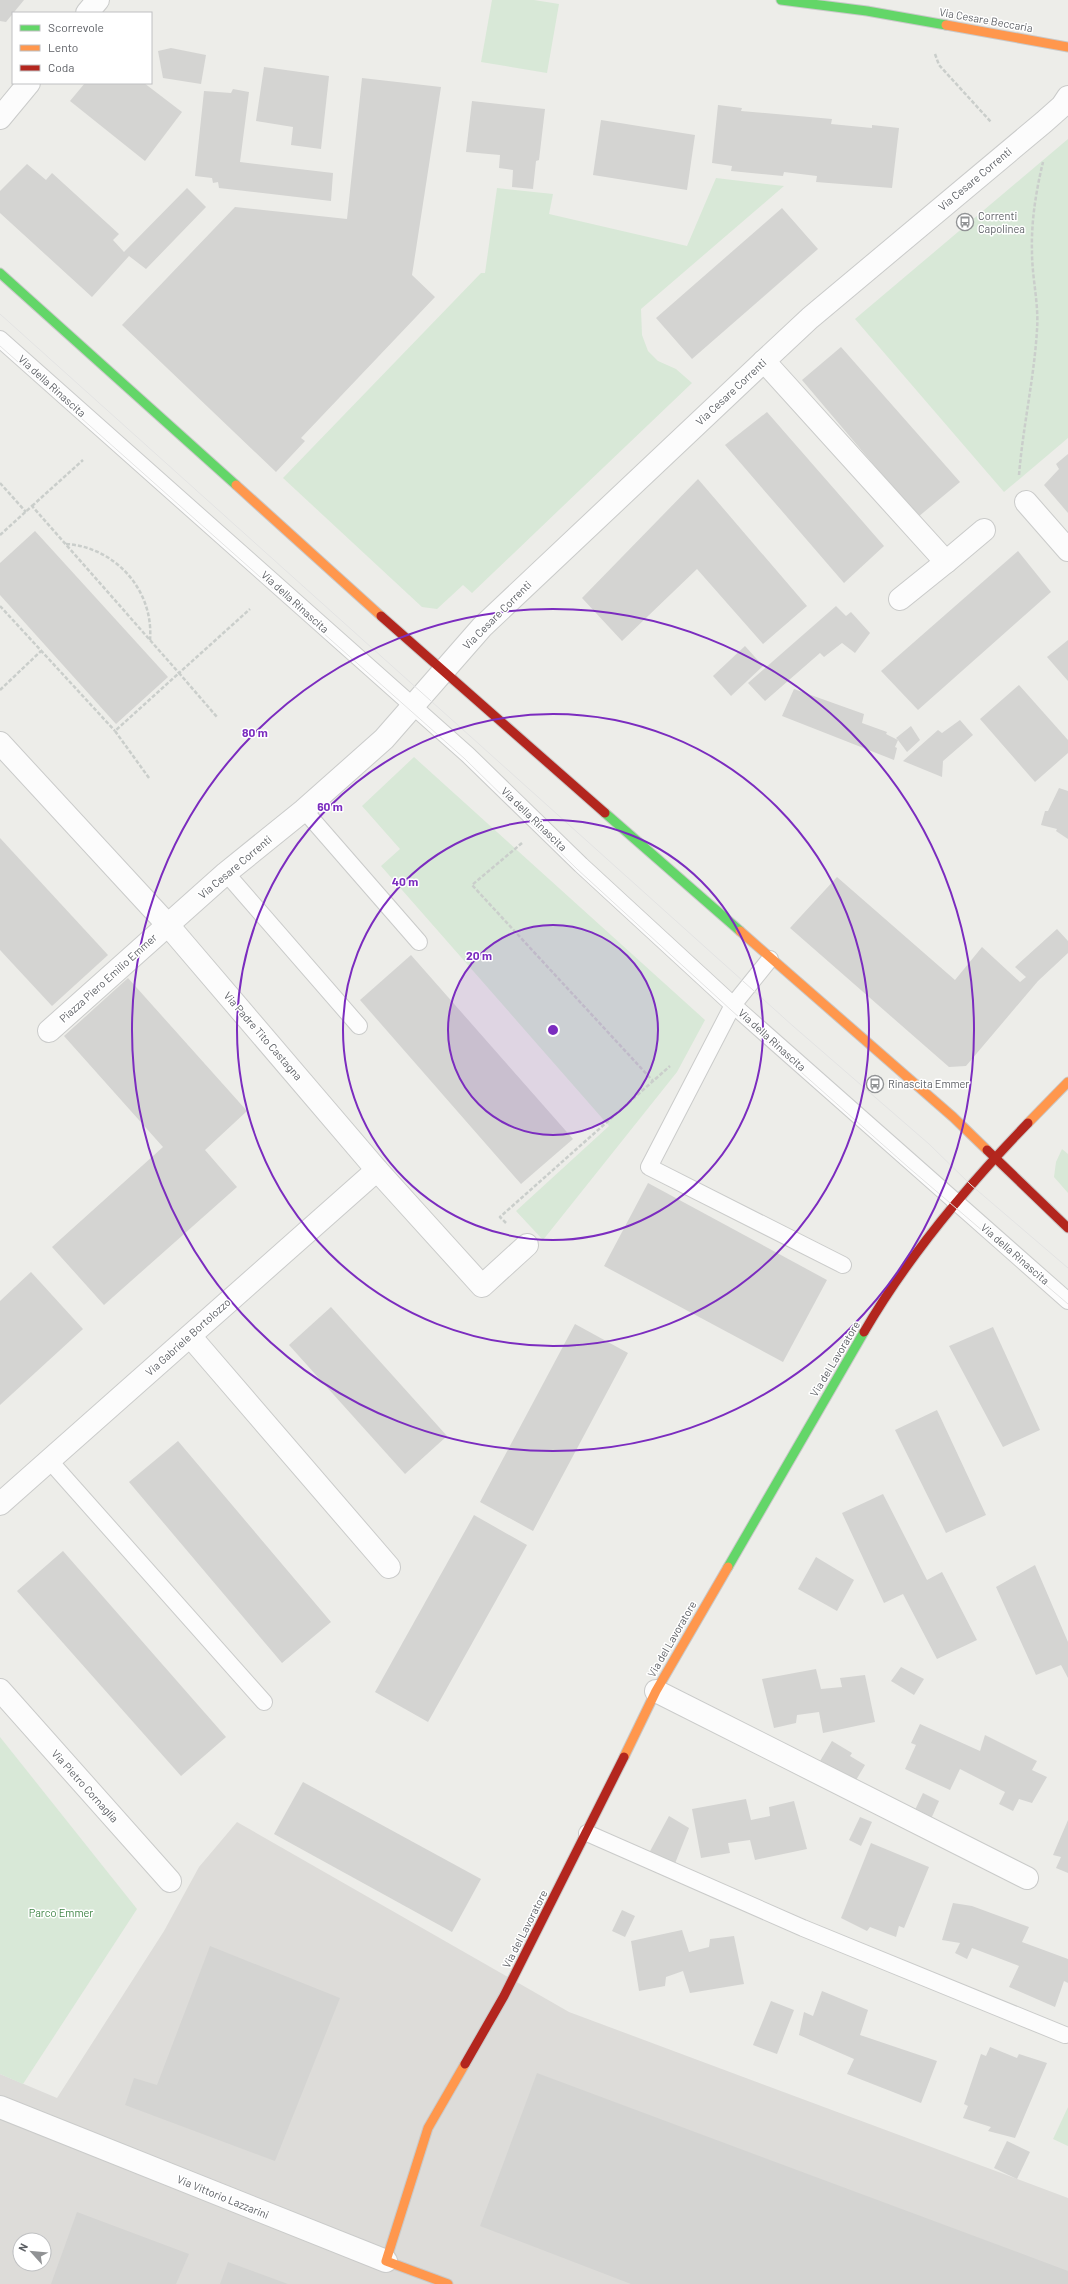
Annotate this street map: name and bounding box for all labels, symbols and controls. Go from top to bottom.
street label: Via Cesare Beccaria [938,5,1034,34]
legend [12,12,152,84]
text: Scorrevole [48,20,104,34]
text: Lento [48,40,78,54]
text: Coda [48,60,75,74]
street label: Via Cesare Correnti [935,144,1014,213]
place label: Correnti Capolinea [978,209,1025,235]
bus stop icon: Correnti Capolinea [955,212,975,232]
street label: Via della Rinascita [16,352,89,419]
street label: Via Cesare Correnti [693,355,769,428]
street label: Via della Rinascita [259,568,332,635]
street label: Via Cesare Correnti [460,578,534,652]
text: 80 m [242,725,268,739]
street label: Via della Rinascita [499,784,570,853]
text: 60 m [317,799,343,813]
street label: Via Cesare Correnti [195,832,274,901]
text: 40 m [392,874,418,888]
street label: Piazza Piero Emilio Emmer [56,930,159,1025]
text: 20 m [466,948,492,962]
street label: Via Padre Tito Castagna [221,989,305,1082]
street label: Via della Rinascita [736,1006,809,1073]
centre of rings [546,1023,560,1037]
bus stop icon: Rinascita Emmer [865,1074,885,1094]
place label: Rinascita Emmer [888,1077,969,1090]
street label: Via della Rinascita [978,1220,1052,1287]
street label: Via Gabriele Bortolozzo [142,1295,233,1378]
street label: Via del Lavoratore [807,1319,862,1399]
street label: Via del Lavoratore [645,1598,699,1679]
street label: Via Pietro Cornaglia [49,1747,121,1825]
street label: Via del Lavoratore [499,1888,550,1970]
park label: Parco Emmer [29,1906,93,1919]
street label: Via Vittorio Lazzarini [175,2172,271,2221]
north arrow [12,2232,52,2272]
text: N [15,2241,30,2253]

